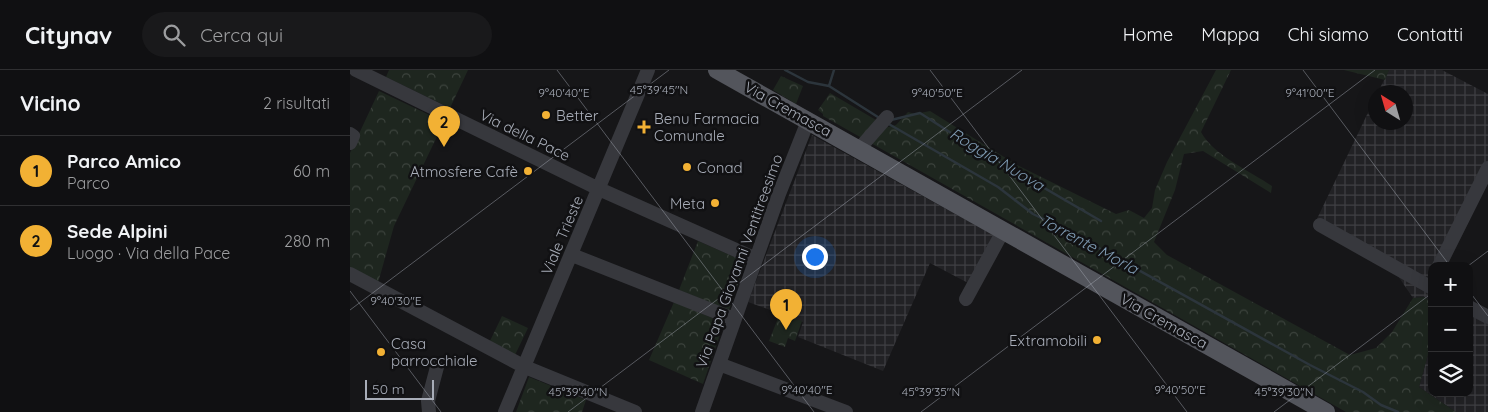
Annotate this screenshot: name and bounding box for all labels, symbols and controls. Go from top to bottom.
search box [142,12,492,57]
text: Citynav [25,20,112,50]
icon: search [160,21,188,49]
text: Cerca qui [200,23,283,47]
text: Home [1123,23,1173,46]
text: Mappa [1201,23,1260,46]
text: Chi siamo [1288,23,1369,46]
text: Contatti [1397,23,1463,46]
street label: Via Cremasca [741,77,835,141]
text: 45°39'45"N [630,82,688,97]
text: 9°40'40"E [538,85,590,100]
text: 9°40'50"E [911,85,963,100]
text: 9°41'00"E [1285,85,1335,100]
north arrow [1368,85,1413,130]
text: Vicino [20,90,81,116]
text: 2 risultati [263,93,330,113]
street label: Via della Pace [477,105,573,165]
pin: 2 [428,106,460,147]
place label: Better [556,106,599,125]
marker: Better [540,109,552,121]
place label: Benu Farmacia Comunale [654,109,759,145]
marker: Benu Farmacia Comunale [638,121,650,133]
water label: Roggia Nuova [946,123,1049,196]
text: Parco Amico [67,149,181,173]
street label: Via Papa Giovanni Ventitreesimo [691,151,787,371]
place label: Conad [697,158,743,177]
text: 1 [33,161,39,181]
text: 60 m [293,161,330,181]
marker: Conad [681,161,693,173]
place label: Atmosfere Cafè [410,162,518,181]
marker: Atmosfere Cafè [522,165,534,177]
text: Parco [67,173,110,193]
street label: Viale Trieste [537,192,587,278]
place label: Meta [670,194,705,213]
marker: Meta [709,197,721,209]
water label: Torrente Morla [1036,210,1143,279]
text: Sede Alpini [67,219,168,243]
text: 2 [31,231,41,251]
text: 280 m [284,231,330,251]
text: Luogo · Via della Pace [67,243,230,263]
your location [802,244,828,270]
map controls [1428,262,1473,397]
button: + [1428,262,1473,307]
pin: 1 [770,289,802,330]
street label: Via Cremasca [1117,289,1211,353]
text: 9°40'30"E [370,293,422,308]
button: − [1428,307,1473,352]
place label: Extramobili [1009,331,1087,350]
place label: Casa parrocchiale [391,334,478,370]
marker: Extramobili [1091,334,1103,346]
marker: Casa parrocchiale [375,346,387,358]
button: layers [1428,352,1473,397]
scale bar [365,377,434,400]
text: 50 m [372,380,405,398]
text: 9°40'40"E [781,382,833,397]
text: 9°40'50"E [1154,382,1206,397]
text: 45°39'40"N [548,384,608,399]
text: 45°39'35"N [902,384,960,399]
text: 45°39'30"N [1255,384,1314,399]

